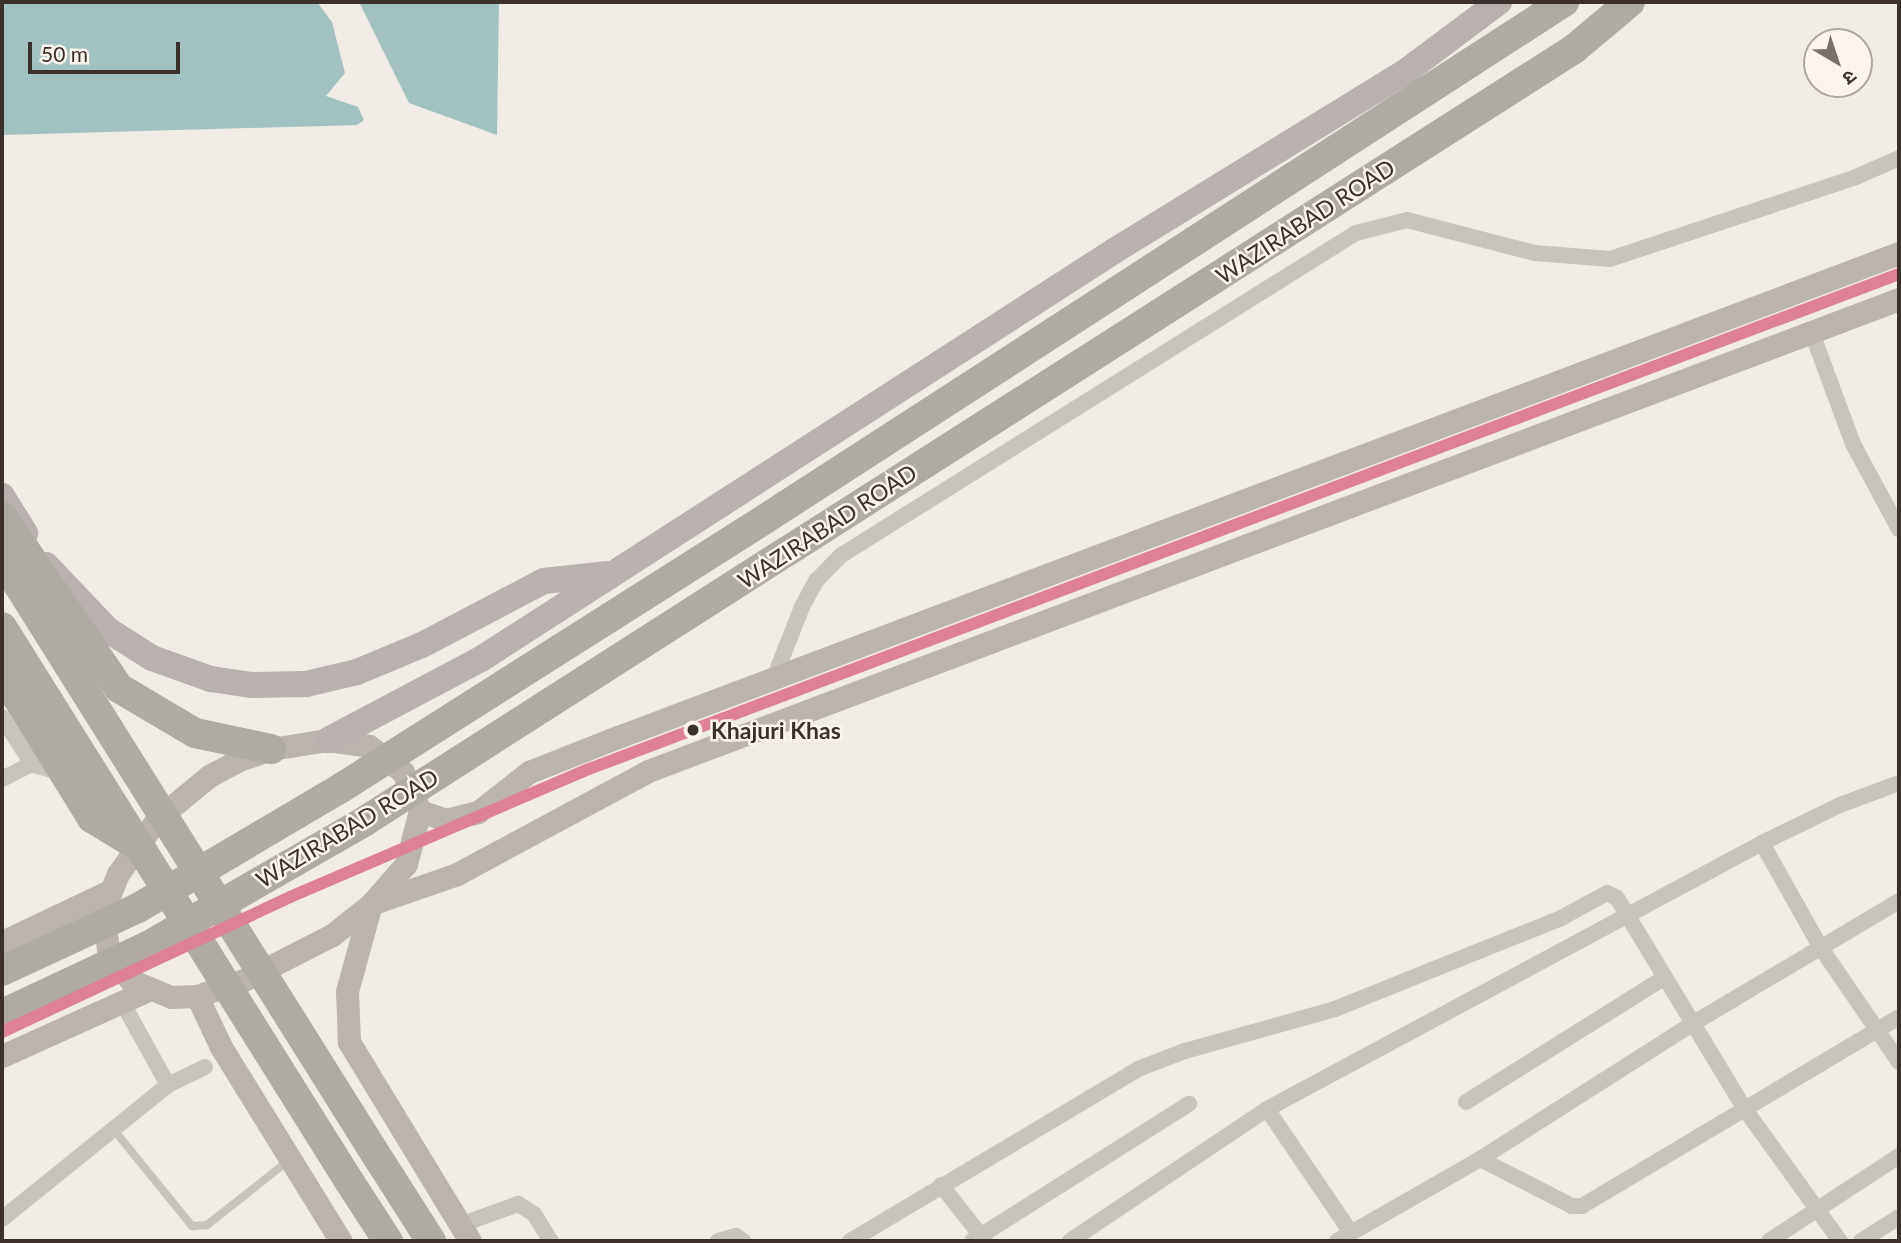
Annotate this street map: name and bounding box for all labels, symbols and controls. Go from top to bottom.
scale bar [32,28,184,72]
north arrow [1803,28,1873,98]
text: 50 m [41,41,88,66]
text: उ [1839,66,1862,91]
street label: WAZIRABAD ROAD [1210,153,1400,289]
street label: WAZIRABAD ROAD [732,458,922,594]
place label: Khajuri Khas [711,716,841,744]
marker: Khajuri Khas [681,718,705,742]
street label: WAZIRABAD ROAD [251,763,443,893]

